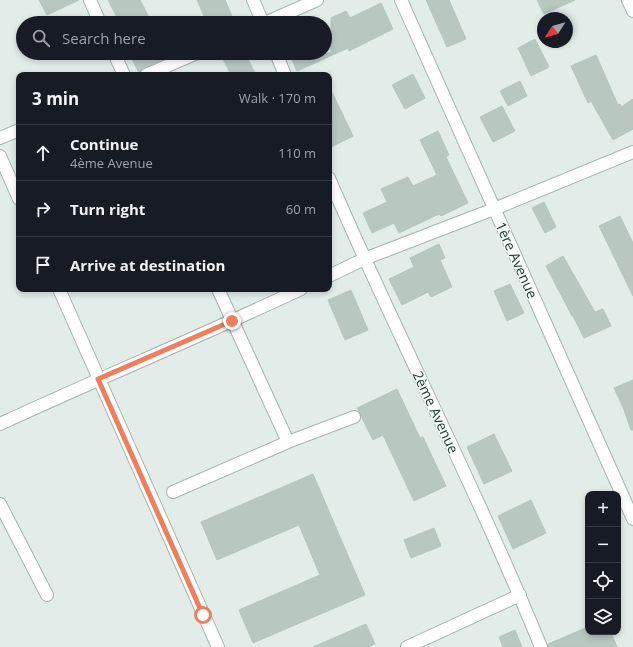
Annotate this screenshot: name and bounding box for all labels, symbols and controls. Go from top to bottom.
north arrow [537,12,573,48]
search box [16,16,332,60]
icon: search [30,27,52,49]
text: Search here [62,28,146,48]
text: 3 min [32,87,79,110]
text: Walk · 170 m [239,89,316,107]
text: Continue [70,134,138,154]
icon: ahead [32,142,54,164]
text: 110 m [278,144,316,162]
text: 4ème Avenue [70,154,153,172]
icon: right [32,198,54,220]
text: Turn right [70,199,145,219]
text: 60 m [286,200,316,218]
street label: 1ère Avenue [492,219,542,301]
icon: arrive [32,254,54,276]
text: Arrive at destination [70,255,225,275]
route end [223,312,241,330]
street label: 2ème Avenue [409,368,463,456]
map controls [585,491,621,635]
button: + [585,491,621,527]
button: − [585,527,621,563]
button: locate [585,563,621,599]
button: layers [585,599,621,635]
route start [194,606,212,624]

